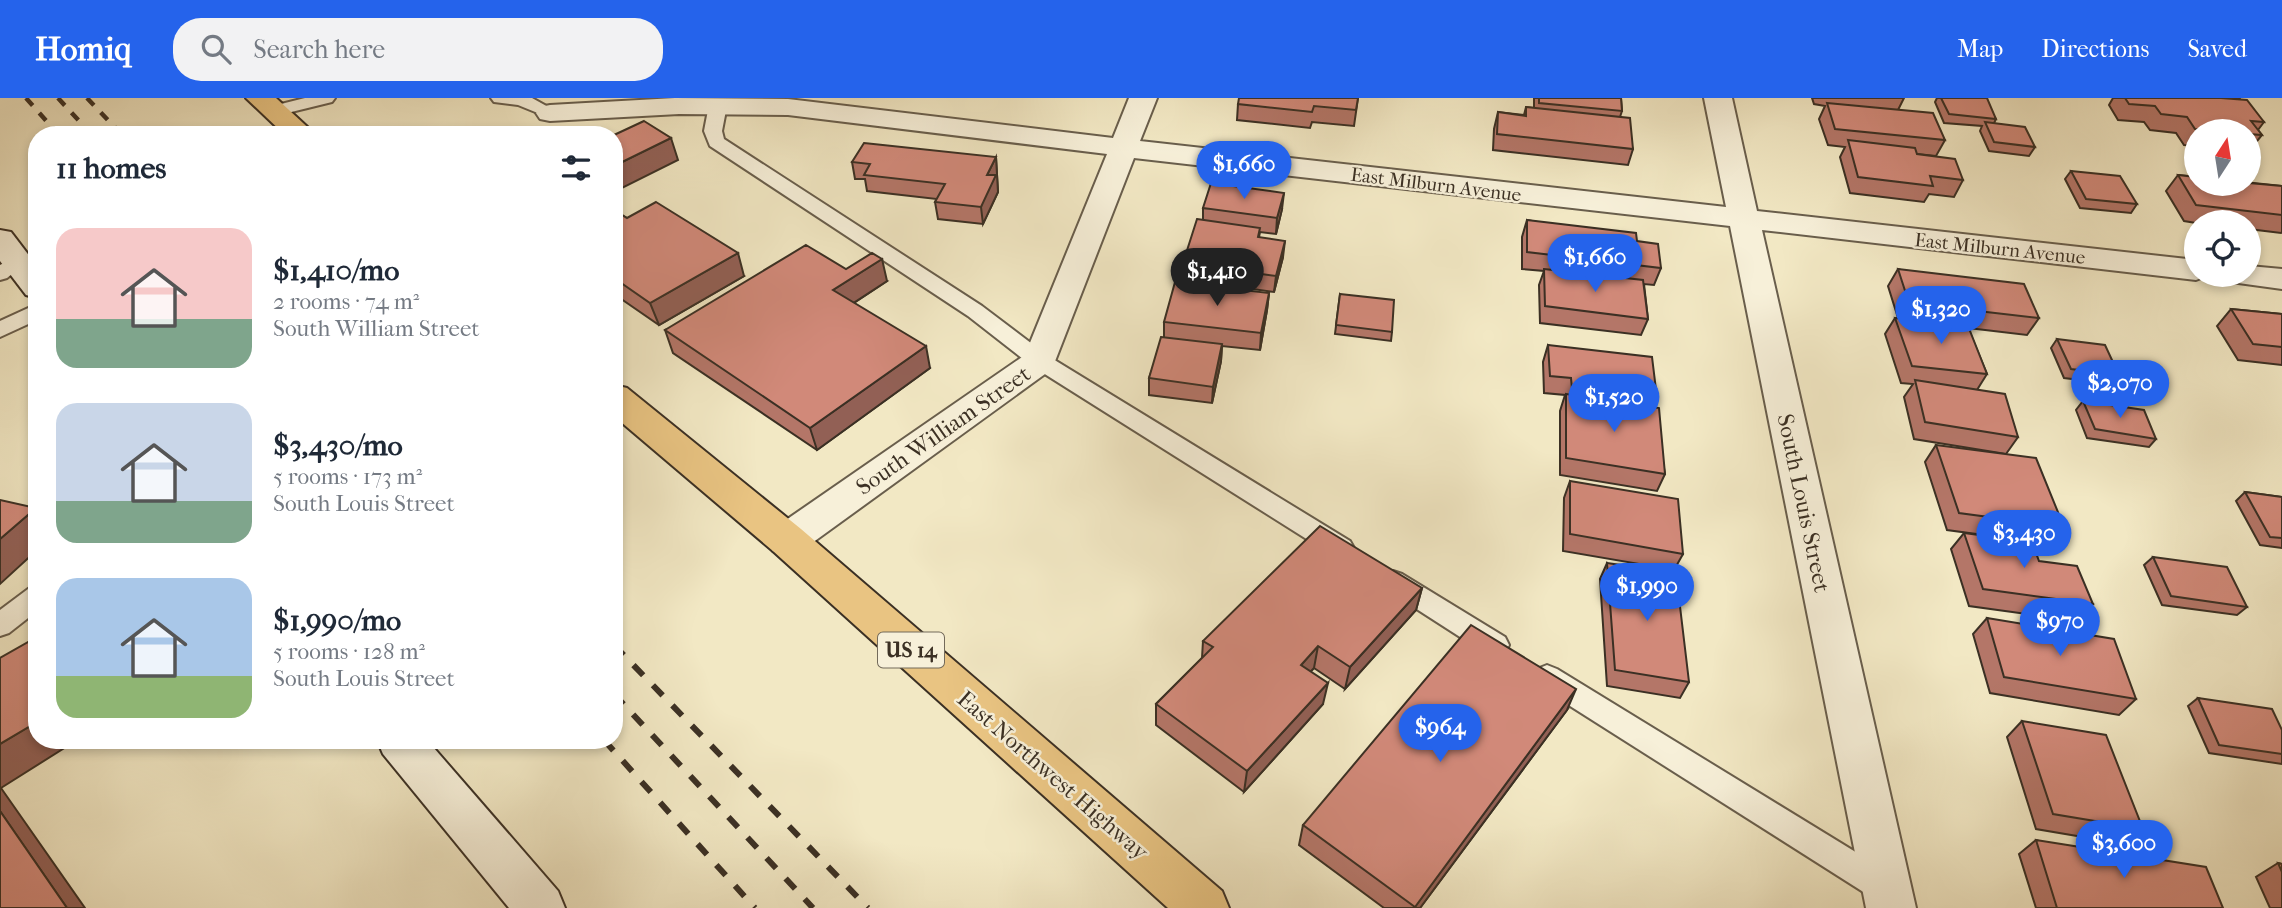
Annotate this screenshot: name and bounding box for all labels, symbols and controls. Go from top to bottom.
search box [173,18,663,81]
text: Homiq [35,30,131,69]
icon: search [197,30,235,68]
text: Search here [253,34,385,65]
text: Map [1957,35,2003,63]
text: Directions [2041,35,2149,63]
text: Saved [2187,35,2247,63]
north arrow [2184,119,2261,196]
map controls [2184,119,2261,287]
pin: $1,660 [1187,141,1301,201]
icon: filters [557,149,595,187]
text: $1,660 [1212,150,1276,177]
text: 11 homes [56,151,166,186]
street label: East Milburn Avenue [1349,164,1522,206]
button: locate [2184,210,2261,287]
street label: East Milburn Avenue [1913,229,2086,269]
pin: $1,660 [1538,234,1652,294]
text: $1,660 [1563,243,1627,270]
pin: $1,410 [1160,248,1274,308]
text: $1,410/mo [273,253,399,288]
icon: home [112,256,196,340]
text: $1,410 [1187,257,1247,284]
pin: $1,320 [1884,286,1998,346]
text: 2 rooms · 74 m² [273,288,419,315]
text: $1,320 [1911,295,1971,322]
text: South William Street [273,315,479,342]
street label: South William Street [851,360,1036,501]
pin: $2,070 [2063,360,2177,420]
text: $2,070 [2087,369,2153,396]
pin: $1,520 [1557,374,1671,434]
text: $1,520 [1584,383,1644,410]
street label: South Louis Street [1771,411,1836,595]
text: $3,430/mo [273,428,403,463]
icon: home [112,431,196,515]
text: 5 rooms · 173 m² [273,463,422,490]
text: South Louis Street [273,490,455,517]
pin: $3,430 [1967,510,2081,570]
text: $3,430 [1992,519,2056,546]
pin: $1,990 [1590,564,1704,623]
text: $1,990 [1616,572,1678,599]
pin: $970 [2019,598,2101,658]
text: $1,990/mo [273,603,401,638]
icon: home [112,606,196,690]
text: $970 [2036,607,2084,634]
road number: US 14 [878,632,944,668]
text: 5 rooms · 128 m² [273,638,425,665]
text: South Louis Street [273,665,455,692]
street label: East Northwest Highway [952,685,1154,866]
pin: $964 [1399,704,1481,764]
text: $964 [1415,713,1465,740]
pin: $3,600 [2067,820,2181,880]
text: $3,600 [2092,829,2156,856]

